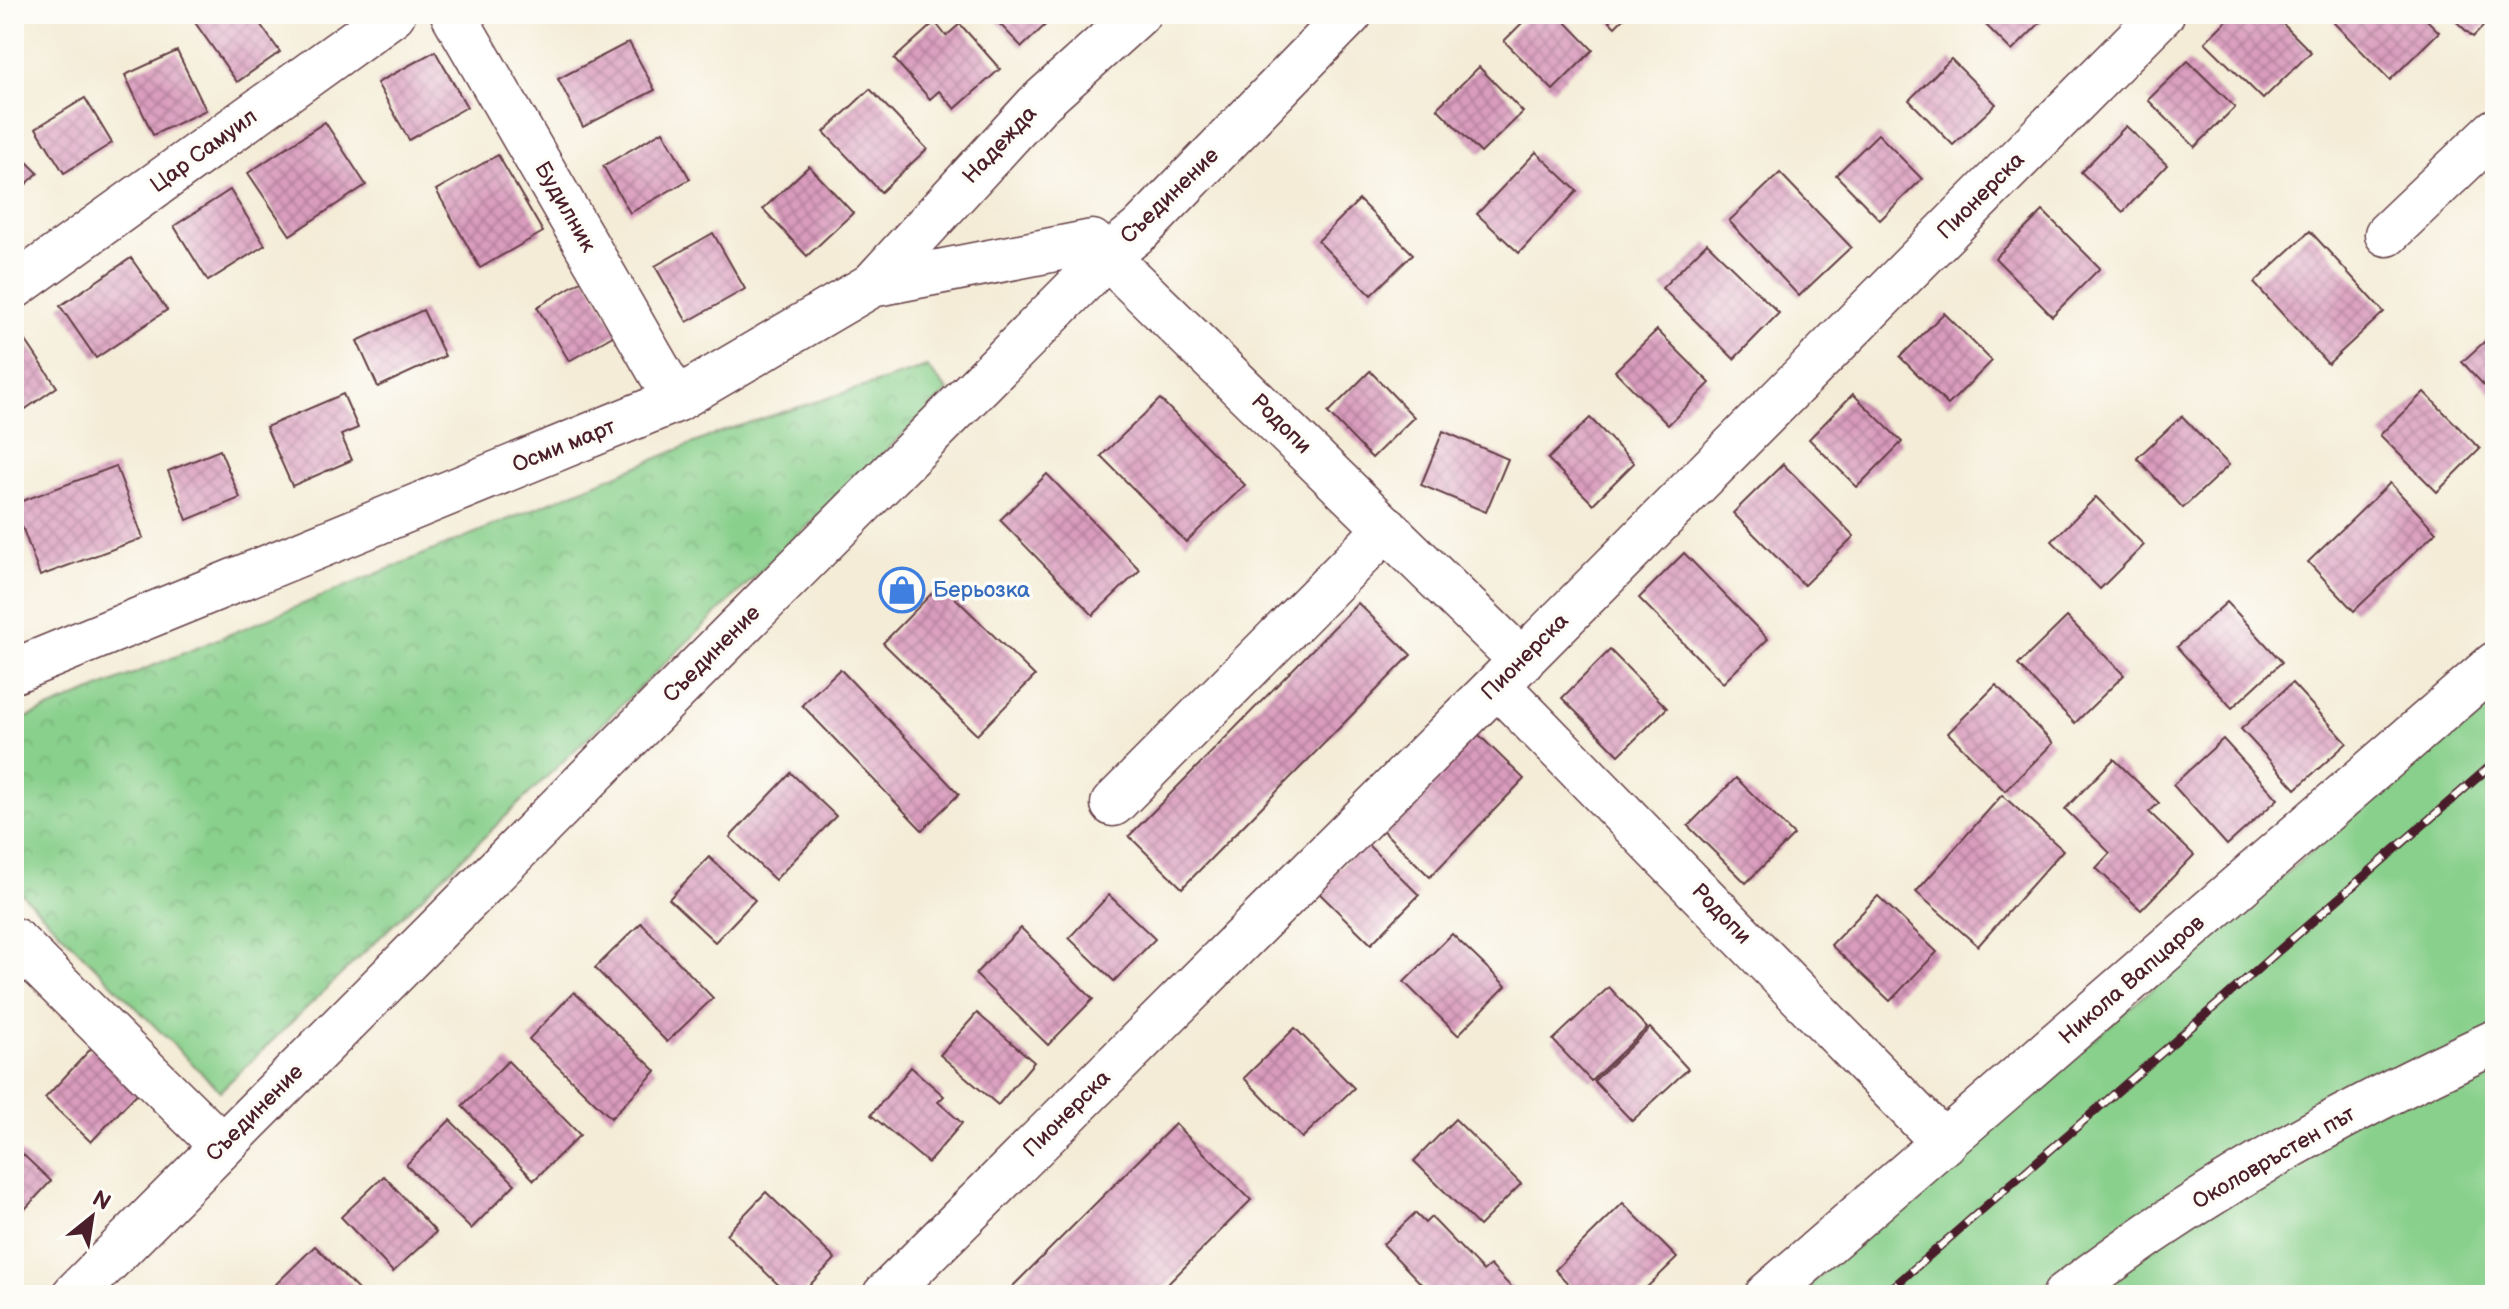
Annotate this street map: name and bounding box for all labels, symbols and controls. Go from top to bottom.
street label: Надежда [957,100,1043,190]
street label: Цар Самуил [145,103,263,199]
street label: Съединение [1115,142,1225,250]
street label: Пионерска [1932,147,2030,245]
street label: Будилник [528,157,602,257]
street label: Родопи [1245,388,1317,460]
street label: Осми март [508,413,620,479]
shop icon: Берьозка [878,566,926,614]
place label: Берьозка [933,577,1030,604]
street label: Съединение [658,600,766,708]
street label: Пионерска [1476,608,1574,706]
street label: Родопи [1685,878,1757,950]
street label: Никола Вапцаров [2054,909,2211,1050]
street label: Съединение [201,1059,309,1167]
street label: Пионерска [1018,1065,1116,1163]
street label: Околовръстен път [2188,1100,2361,1216]
north arrow [52,1177,132,1257]
text: N [87,1185,115,1217]

